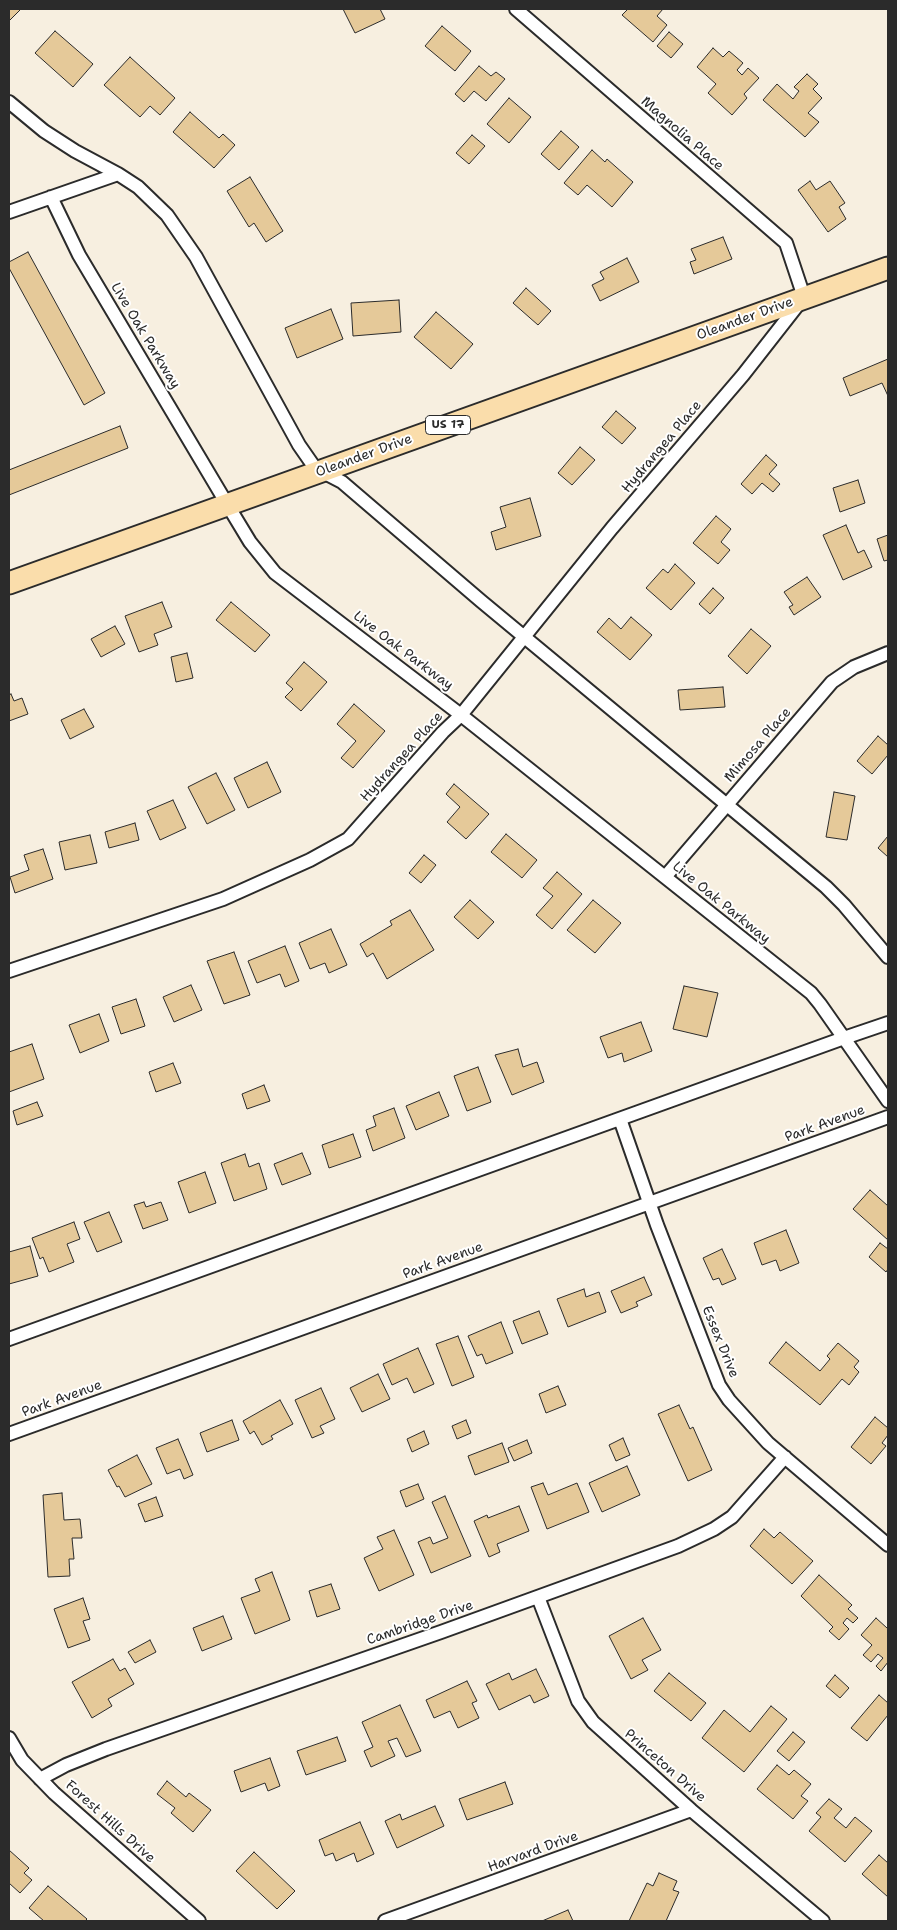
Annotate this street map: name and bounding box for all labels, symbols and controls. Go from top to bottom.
street label: Magnolia Place [637,93,727,175]
street label: Live Oak Parkway [107,280,183,392]
street label: Oleander Drive [694,294,796,344]
street label: Hydrangea Place [619,397,705,497]
road number: US 17 [426,416,470,434]
street label: Oleander Drive [313,431,415,481]
street label: Live Oak Parkway [350,608,456,694]
street label: Mimosa Place [721,704,795,786]
street label: Hydrangea Place [357,709,447,805]
street label: Live Oak Parkway [669,858,773,948]
street label: Park Avenue [783,1102,867,1146]
street label: Park Avenue [401,1239,485,1283]
street label: Essex Drive [698,1304,742,1380]
street label: Park Avenue [20,1377,104,1421]
street label: Cambridge Drive [365,1597,475,1649]
street label: Princeton Drive [621,1726,709,1806]
street label: Forest Hills Drive [62,1777,158,1867]
street label: Harvard Drive [486,1828,580,1876]

